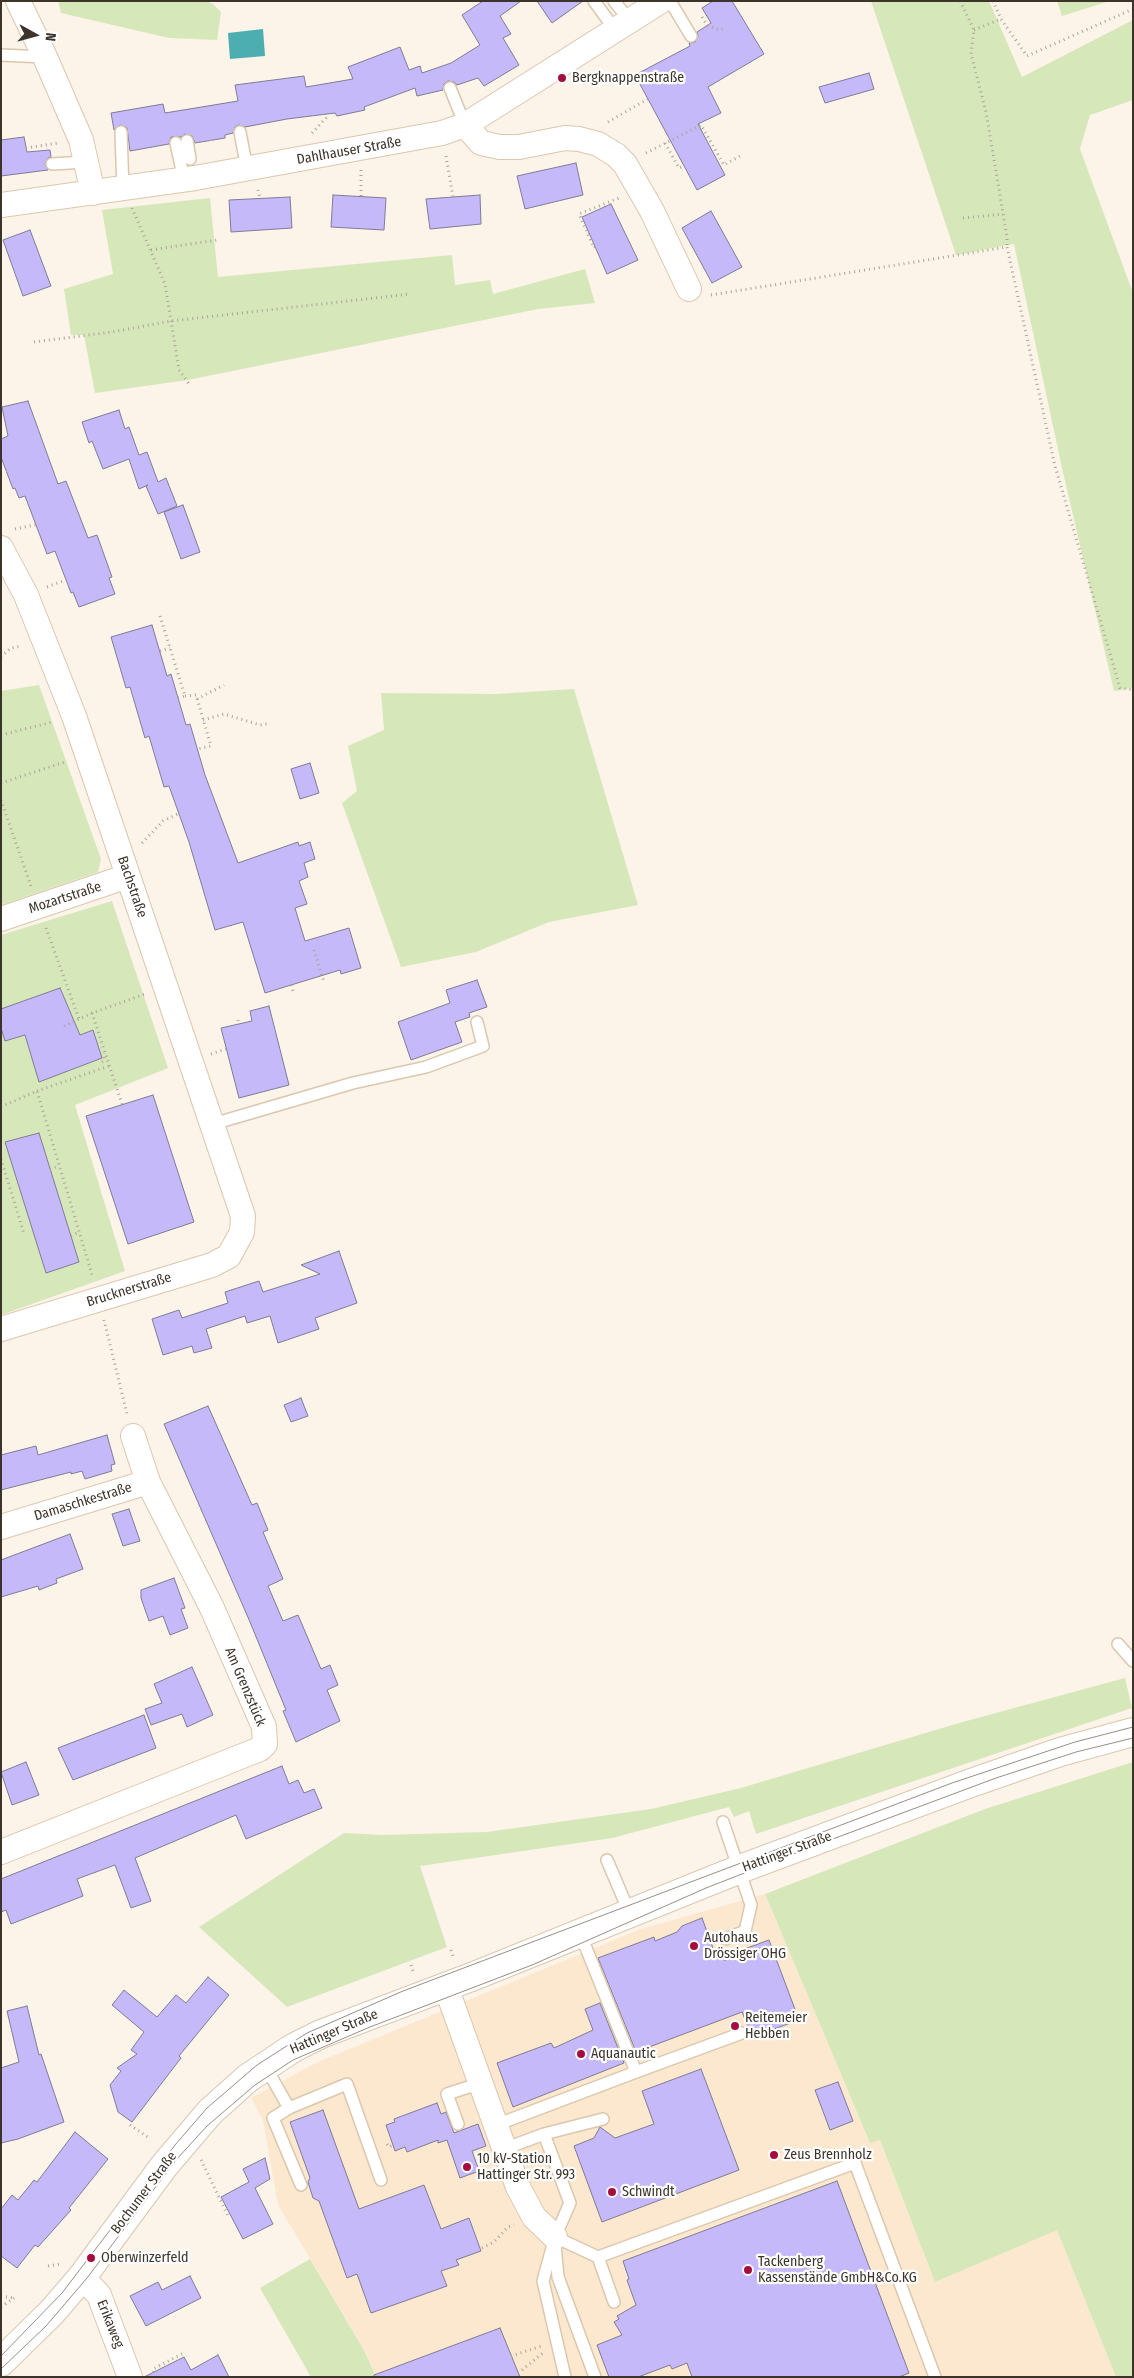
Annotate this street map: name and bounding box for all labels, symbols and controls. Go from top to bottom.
north arrow [10,10,60,60]
text: N [41,32,59,42]
place label: Bergknappenstraße [572,70,684,86]
marker: Bergknappenstraße [556,72,568,84]
street label: Dahlhauser Straße [295,134,403,168]
street label: Bachstraße [114,854,150,920]
street label: Mozartstraße [27,878,103,918]
street label: Brucknerstraße [85,1269,173,1311]
street label: Damaschkestraße [32,1479,134,1525]
street label: Am Grenzstück [221,1645,269,1729]
street label: Hattinger Straße [740,1828,834,1876]
place label: Autohaus Drössiger OHG [704,1930,786,1962]
marker: Autohaus Drössiger OHG [688,1940,700,1952]
street label: Hattinger Straße [287,2006,381,2058]
place label: Reitemeier Hebben [745,2010,807,2042]
marker: Reitemeier Hebben [729,2020,741,2032]
place label: Aquanautic [591,2046,656,2062]
marker: Aquanautic [575,2048,587,2060]
place label: Zeus Brennholz [784,2147,872,2163]
street label: Bochumer Straße [108,2148,180,2238]
marker: Zeus Brennholz [768,2149,780,2161]
place label: 10 kV-Station Hattinger Str. 993 [477,2151,575,2184]
marker: 10 kV-Station Hattinger Str. 993 [461,2161,473,2173]
place label: Schwindt [622,2184,674,2200]
marker: Schwindt [606,2186,618,2198]
place label: Oberwinzerfeld [101,2250,189,2266]
marker: Oberwinzerfeld [85,2252,97,2264]
place label: Tackenberg Kassenstände GmbH&Co.KG [758,2254,917,2286]
marker: Tackenberg Kassenstände GmbH&Co.KG [742,2264,754,2276]
street label: Erikaweg [93,2297,127,2351]

